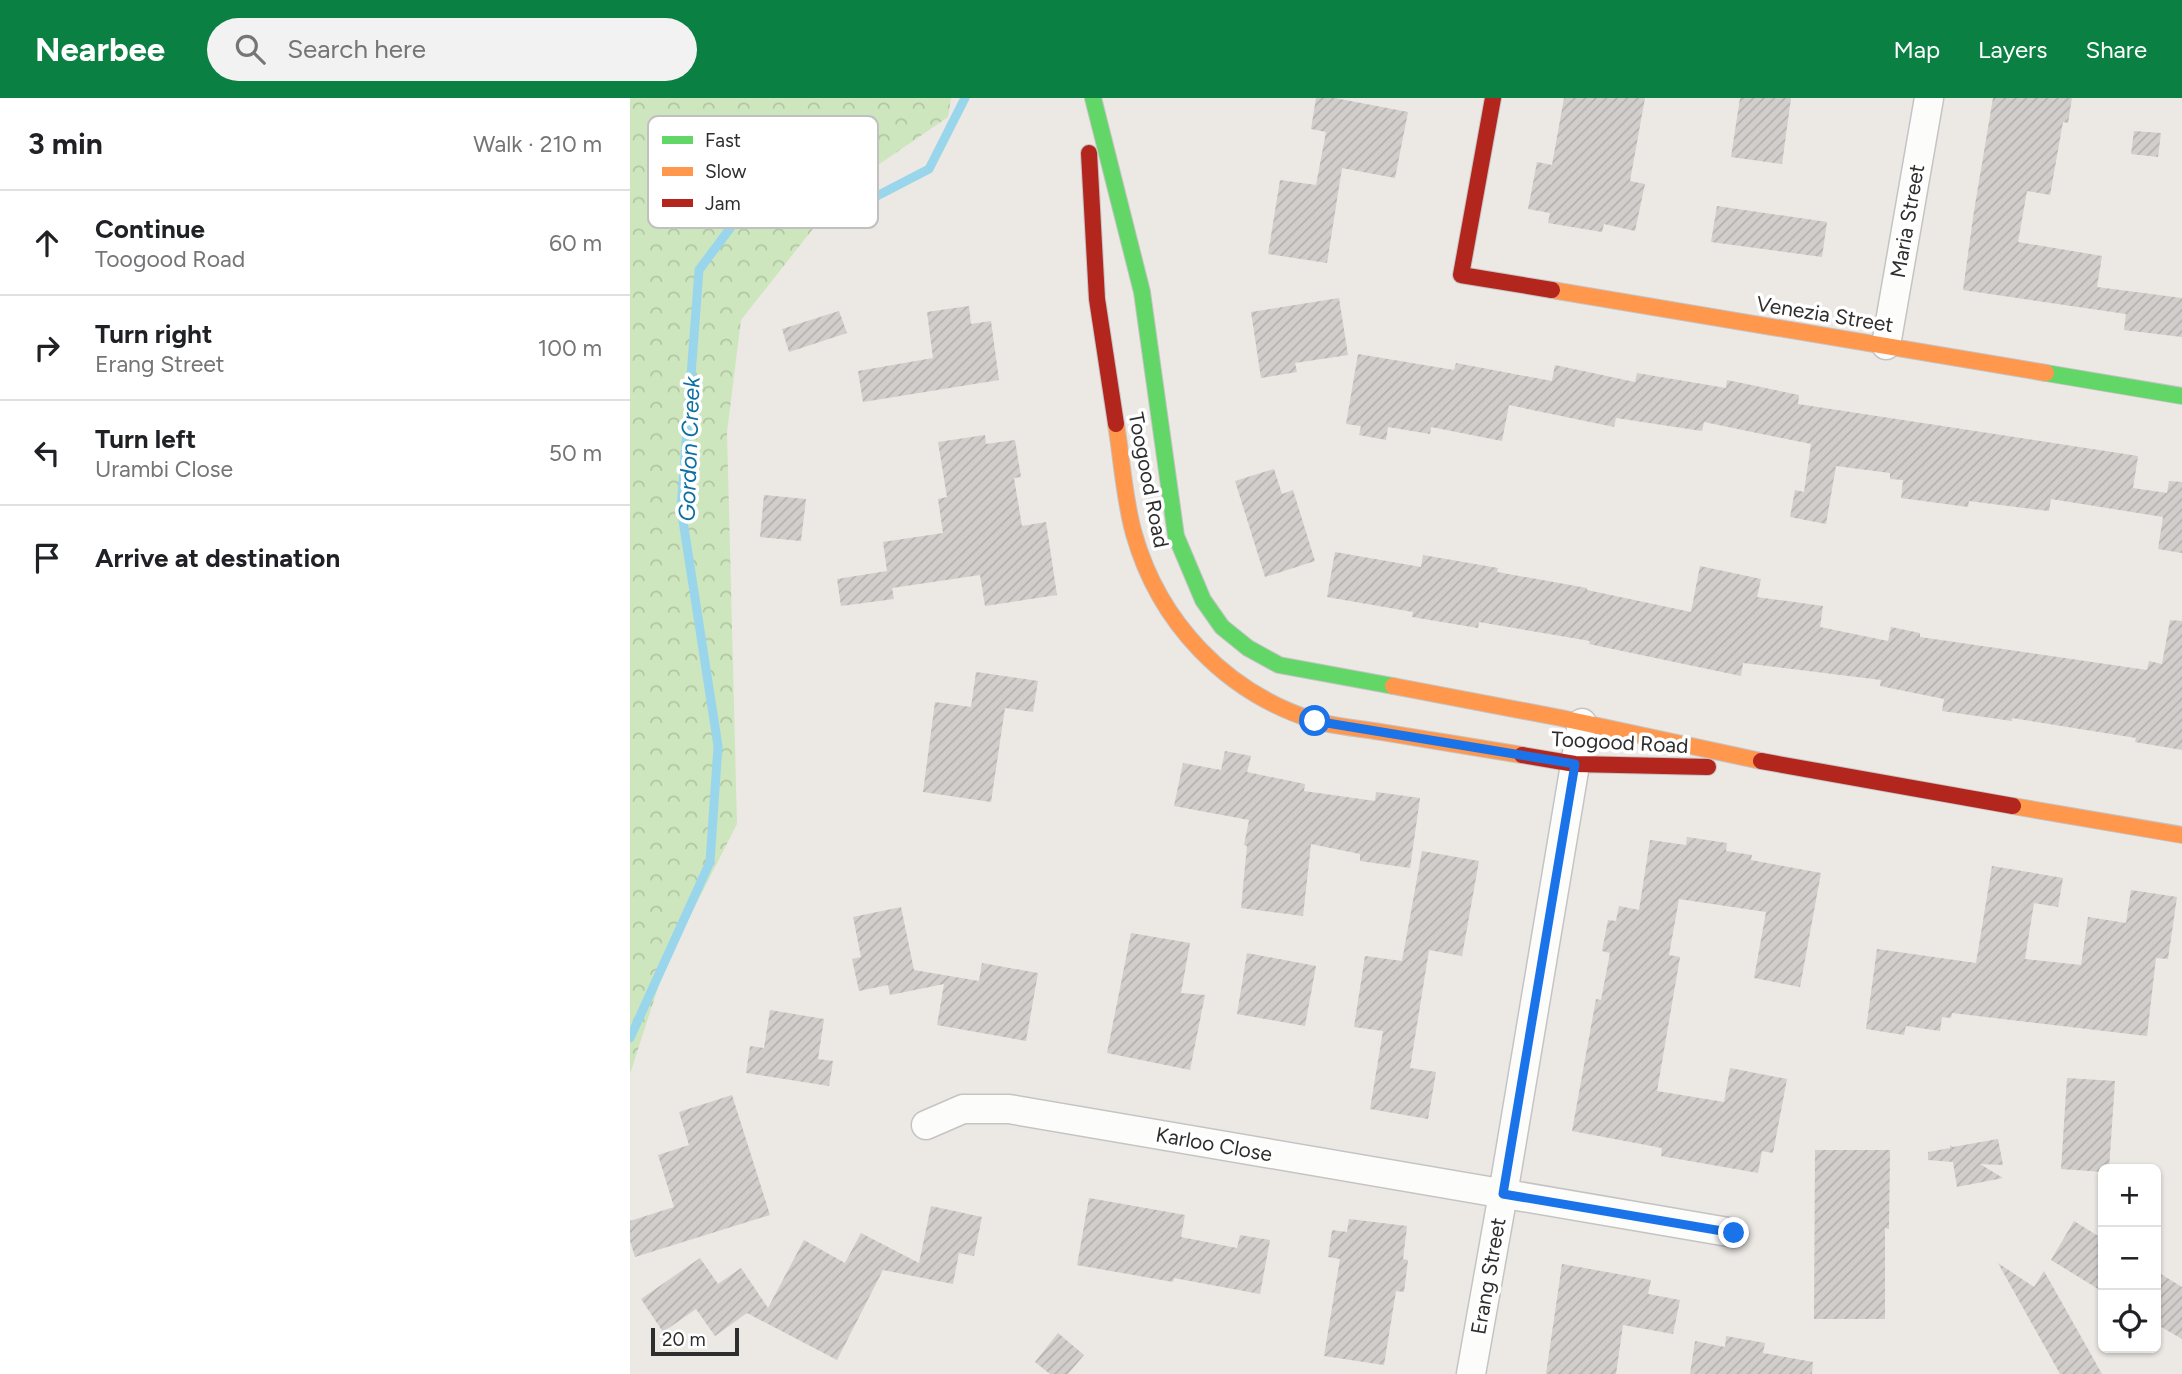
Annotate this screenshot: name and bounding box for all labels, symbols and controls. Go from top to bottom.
search box [207,18,697,81]
text: Nearbee [35,30,165,69]
icon: search [231,30,269,68]
text: Search here [287,33,426,65]
text: Map [1893,35,1940,64]
text: Layers [1978,35,2047,64]
text: Share [2085,35,2147,64]
legend [648,116,878,228]
text: 3 min [28,125,103,162]
text: Fast [705,129,741,152]
text: Walk · 210 m [473,130,602,158]
text: Slow [705,160,747,183]
street label: Maria Street [1885,162,1929,280]
text: Jam [705,192,741,215]
text: Continue [95,213,205,245]
icon: ahead [28,224,66,262]
text: 60 m [549,229,602,257]
text: Toogood Road [95,245,245,273]
street label: Venezia Street [1755,291,1895,337]
text: Turn right [95,318,212,350]
icon: right [28,329,66,367]
text: 100 m [538,334,602,362]
text: Erang Street [95,350,225,378]
water label: Gordon Creek [672,375,706,522]
street label: Toogood Road [1124,410,1174,550]
text: Turn left [95,423,196,455]
icon: left [28,434,66,472]
text: 50 m [549,439,602,467]
text: Urambi Close [95,455,233,483]
icon: arrive [28,539,66,577]
text: Arrive at destination [95,542,340,574]
route start [1299,705,1330,736]
street label: Toogood Road [1551,726,1689,758]
street label: Karloo Close [1154,1121,1274,1167]
map controls [2098,1164,2161,1353]
button: + [2098,1164,2161,1227]
street label: Erang Street [1465,1216,1511,1336]
route end [1718,1217,1749,1248]
button: − [2098,1227,2161,1290]
button: locate [2098,1290,2161,1353]
scale bar [651,1325,738,1357]
text: 20 m [662,1328,706,1351]

